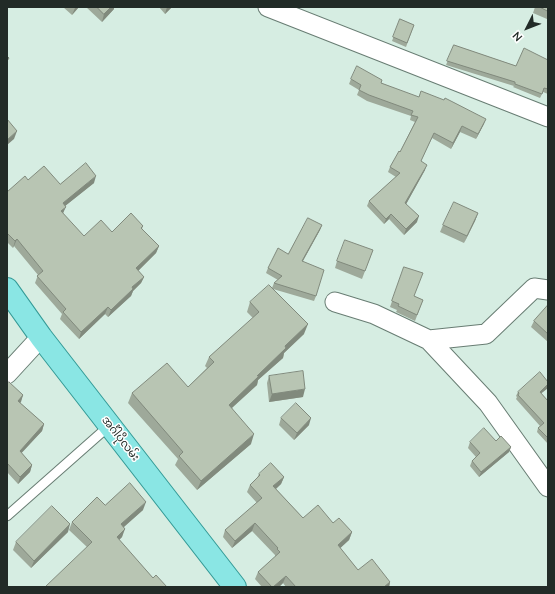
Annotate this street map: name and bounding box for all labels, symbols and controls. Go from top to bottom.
north arrow [507,8,547,48]
text: N [509,28,526,44]
street label: အင်္ဂါပိုလမ်း [98,414,142,464]

